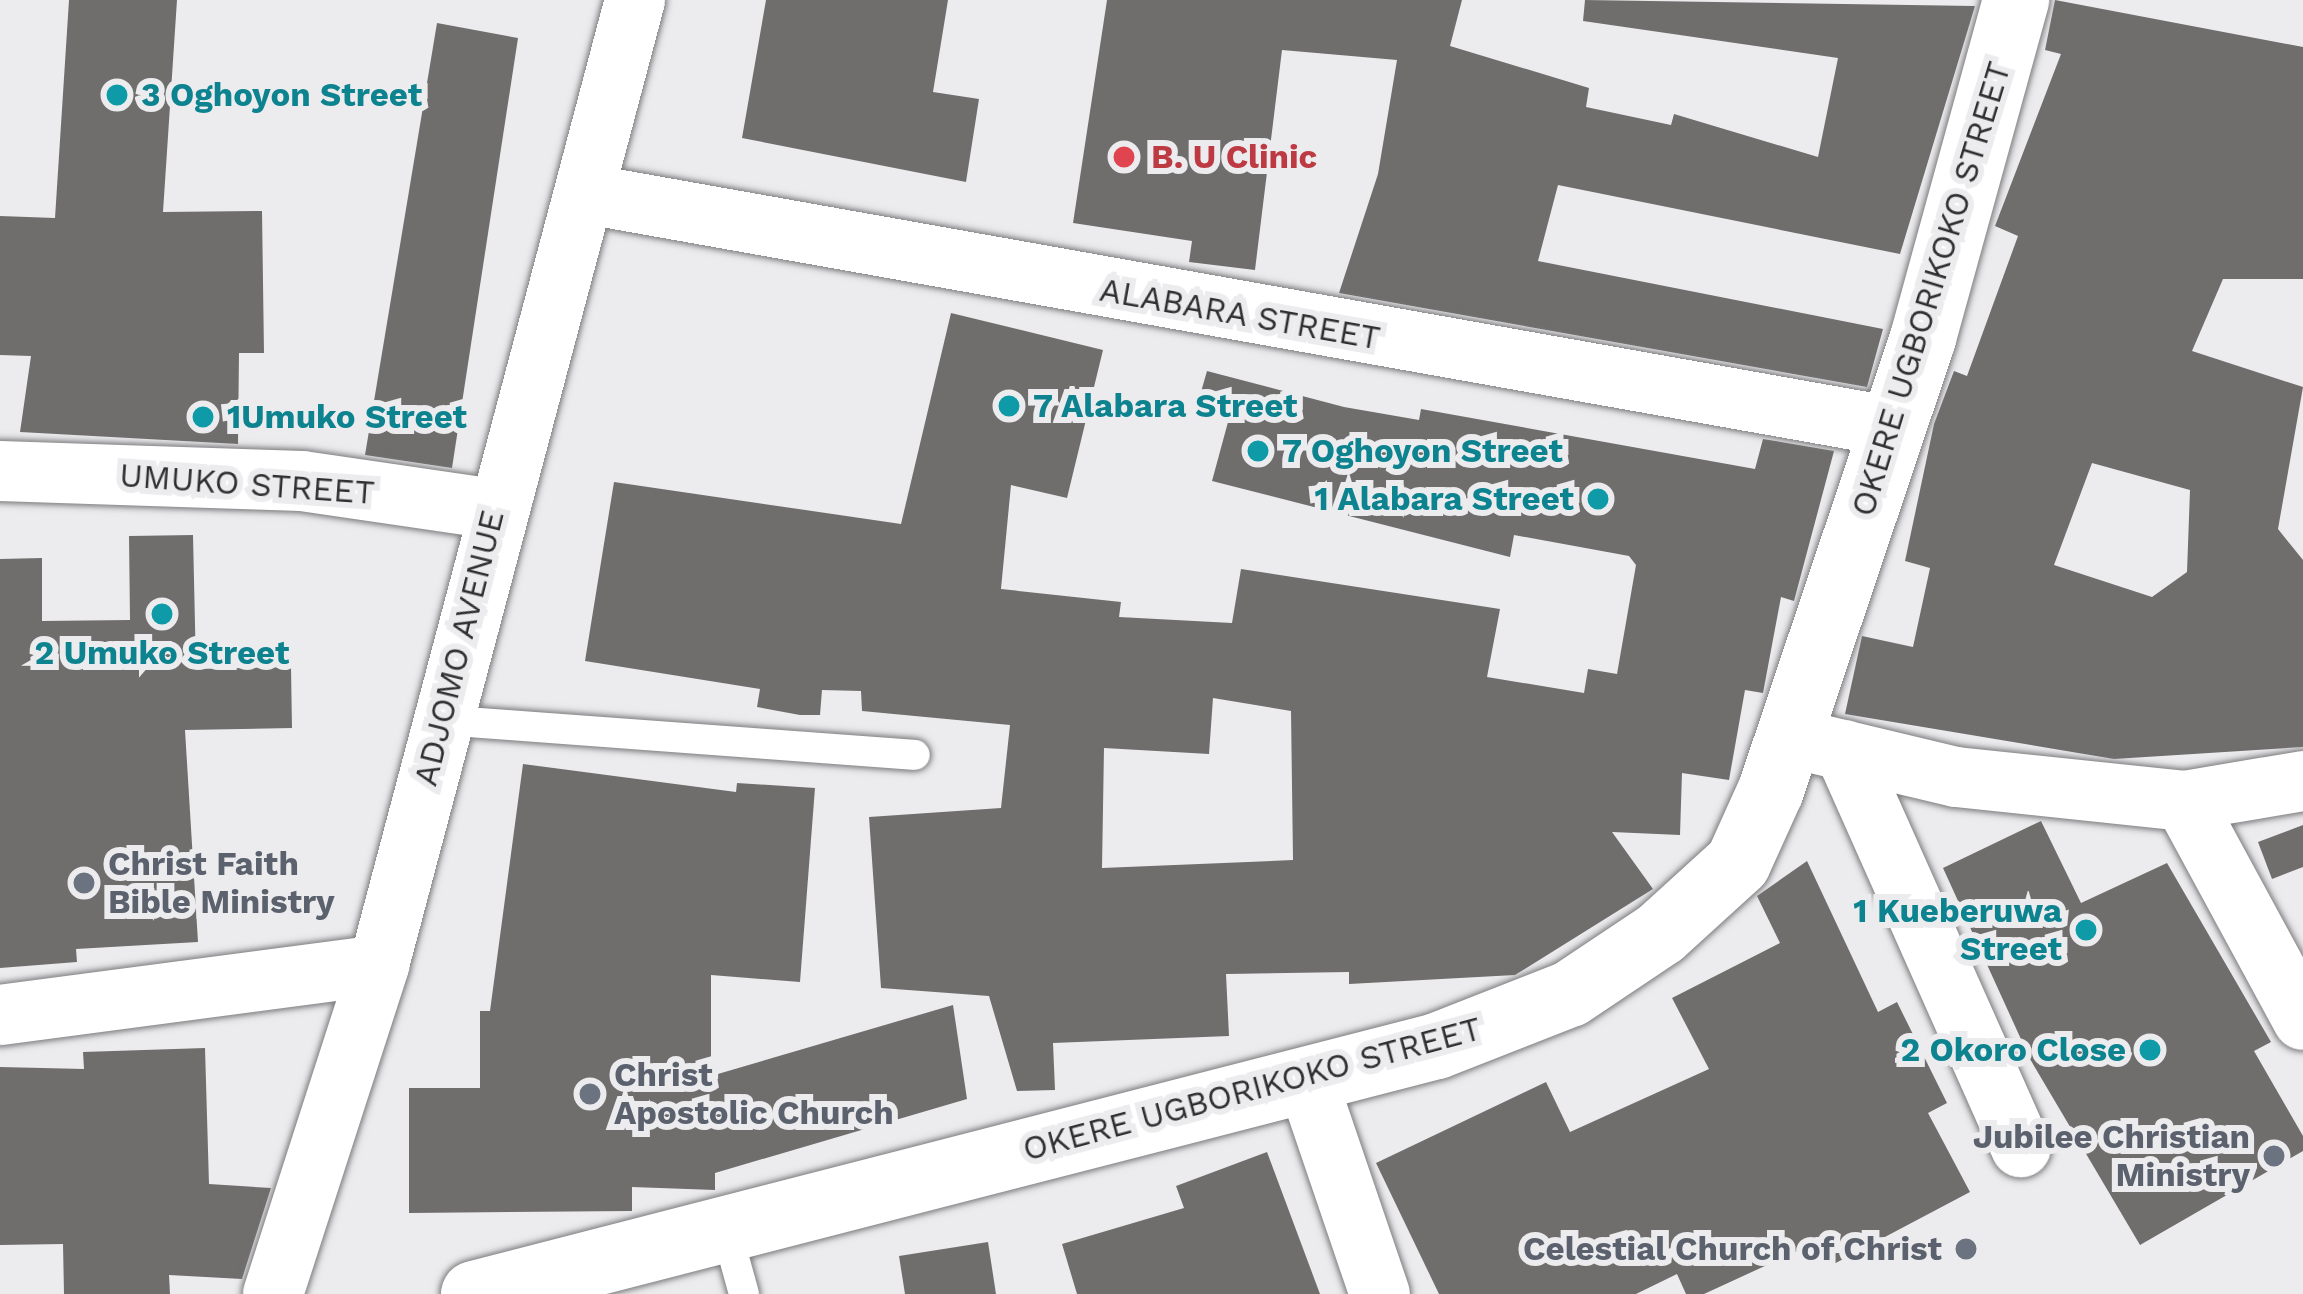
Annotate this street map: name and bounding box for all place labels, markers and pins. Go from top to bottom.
place label: 3 Oghoyon Street [141,75,422,115]
marker: 3 Oghoyon Street [104,82,130,108]
place label: B. U Clinic [1151,137,1317,177]
marker: B. U Clinic [1108,141,1140,173]
place label: 7 Alabara Street [1033,386,1299,426]
marker: 7 Alabara Street [996,393,1022,419]
place label: 1Umuko Street [227,397,467,437]
marker: 1Umuko Street [190,404,216,430]
place label: 7 Oghoyon Street [1282,431,1564,471]
marker: 7 Oghoyon Street [1245,438,1271,464]
place label: 1 Alabara Street [1314,479,1574,519]
marker: 1 Alabara Street [1585,486,1611,512]
marker: 2 Umuko Street [149,601,175,627]
place label: 2 Umuko Street [35,633,289,673]
place label: Christ Faith Bible Ministry [108,844,335,922]
marker: Christ Faith Bible Ministry [71,870,97,896]
place label: 1 Kueberuwa Street [1853,891,2062,969]
marker: 1 Kueberuwa Street [2073,917,2099,943]
place label: 2 Okoro Close [1900,1030,2126,1070]
marker: 2 Okoro Close [2137,1037,2163,1063]
place label: Christ Apostolic Church [614,1055,894,1133]
marker: Christ Apostolic Church [577,1081,603,1107]
place label: Jubilee Christian Ministry [1973,1117,2250,1195]
marker: Jubilee Christian Ministry [2261,1143,2287,1169]
place label: Celestial Church of Christ [1522,1229,1942,1269]
marker: Celestial Church of Christ [1953,1236,1979,1262]

